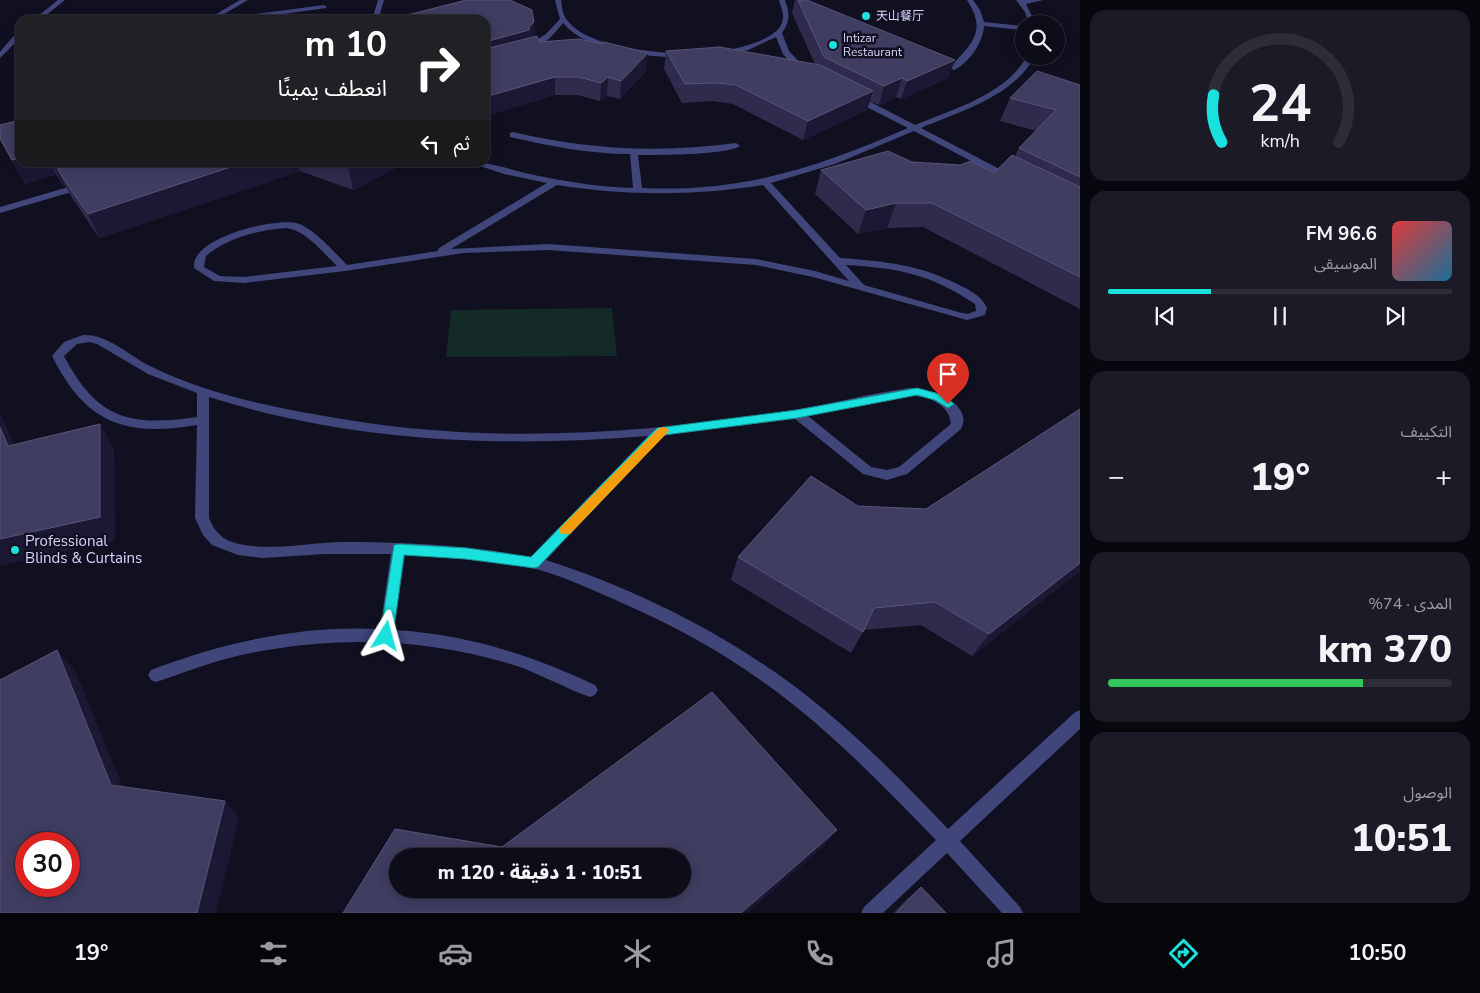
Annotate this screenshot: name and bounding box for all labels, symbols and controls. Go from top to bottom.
place label: 天山餐厅 [876,8,924,24]
marker: 天山餐厅 [860,10,872,22]
map controls [1015,15,1065,65]
button: search [1015,15,1065,65]
text: 10 m [305,21,387,68]
place label: Intizar Restaurant [843,30,903,60]
icon: right [405,35,470,100]
marker: Intizar Restaurant [827,39,839,51]
text: 24 [1249,68,1311,139]
text: انعطف يمينًا [278,74,387,104]
text: km/h [1260,129,1300,153]
icon: left [416,130,444,158]
text: ثم [454,131,470,157]
text: 96.6 FM [1306,221,1377,247]
text: الموسيقى [1314,253,1377,275]
icon: previous [1151,302,1179,330]
icon: pause [1266,302,1294,330]
icon: next [1381,302,1409,330]
pin [927,353,969,404]
icon: arrive [934,360,962,388]
text: التكييف [1400,421,1452,443]
text: 19° [1250,452,1310,503]
text: − [1108,458,1125,496]
text: + [1435,458,1452,496]
place label: Professional Blinds & Curtains [25,531,142,568]
marker: Professional Blinds & Curtains [9,544,21,556]
text: المدى · 74% [1368,593,1452,615]
position arrow [359,609,411,661]
text: 370 km [1318,624,1452,675]
text: الوصول [1403,782,1452,804]
text: 10:51 [1351,813,1452,864]
speed limit sign: 30 [15,832,80,897]
text: 10:51 · 1 دقيقة · 120 m [438,860,642,886]
icon: filters [256,936,291,971]
icon: car [438,936,473,971]
icon: climate [620,936,655,971]
icon: phone [802,936,837,971]
icon: music [984,936,1019,971]
icon: directions [1166,936,1201,971]
text: 19° [74,938,108,968]
text: 10:50 [1348,938,1406,968]

